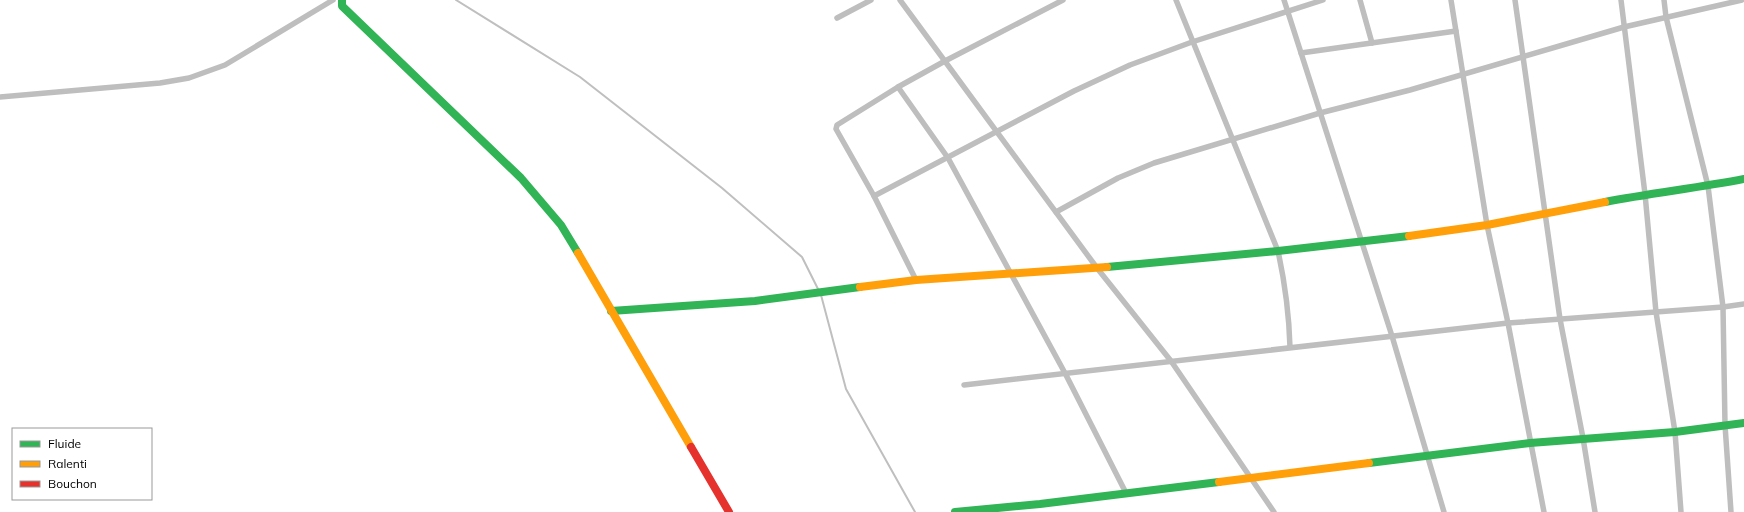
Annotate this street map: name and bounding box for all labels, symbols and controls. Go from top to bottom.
legend [12,428,152,500]
text: Fluide [48,436,81,451]
text: Ralenti [48,456,87,471]
text: Bouchon [48,476,97,491]

